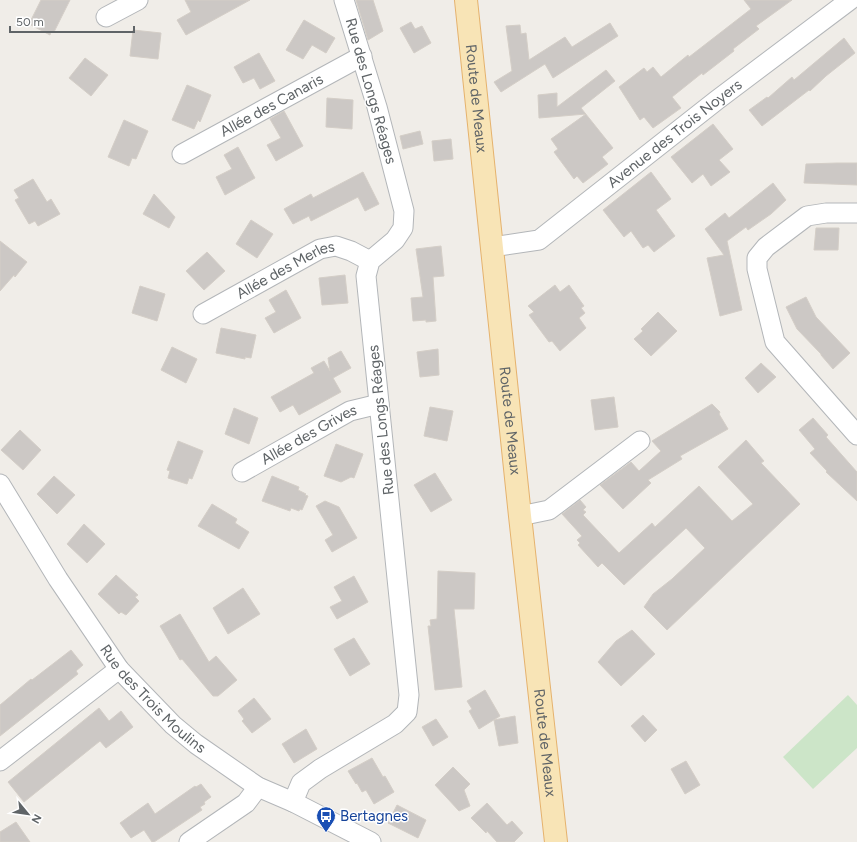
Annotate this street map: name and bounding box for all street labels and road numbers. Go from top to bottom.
street label: Rue des Longs Réages [342,16,400,166]
street label: Route de Meaux [462,43,491,154]
street label: Allée des Canaris [217,70,326,141]
street label: Avenue des Trois Noyers [604,75,746,192]
street label: Allée des Merles [233,237,336,303]
street label: Rue des Longs Réages [364,344,398,496]
street label: Route de Meaux [495,366,525,476]
street label: Allée des Grives [258,401,359,468]
street label: Rue des Trois Moulins [96,641,209,757]
street label: Route de Meaux [530,688,560,798]

